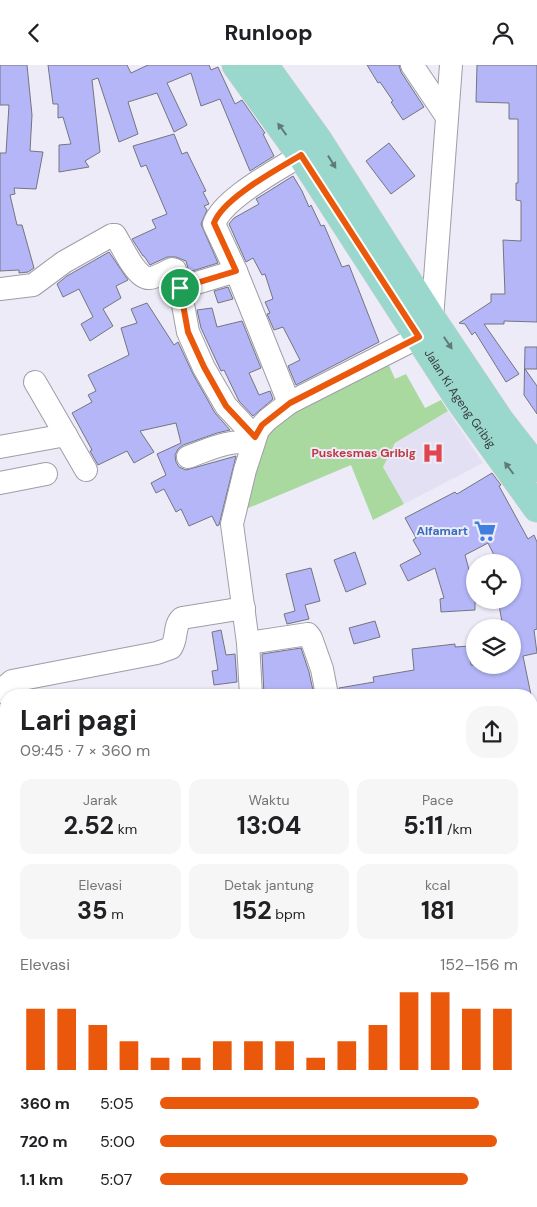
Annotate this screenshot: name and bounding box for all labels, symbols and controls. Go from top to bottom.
text: Runloop [224,18,313,47]
icon: back [20,19,48,47]
icon: person [489,19,517,47]
one-way arrow [277,123,287,136]
one-way arrow [328,155,337,169]
pin [159,267,201,309]
icon: arrive [166,274,194,302]
one-way arrow [443,336,453,350]
street label: Jalan Ki Ageng Gribig [421,346,500,452]
hospital icon: Puskesmas Gribig [420,440,446,466]
place label: Puskesmas Gribig [311,445,416,461]
one-way arrow [503,462,514,475]
supermarket icon: Alfamart [472,518,498,544]
place label: Alfamart [417,523,468,539]
map controls [466,554,521,674]
button: locate [466,554,521,609]
button: layers [466,619,521,674]
text: Lari pagi [20,702,137,739]
button: share [466,706,518,758]
text: 09:45 · 7 × 360 m [20,740,150,761]
text: Jarak [83,791,118,809]
text: Waktu [248,791,290,809]
text: Pace [422,791,453,809]
text: 2.52 [63,809,114,842]
text: 13:04 [237,809,301,842]
text: 5:11 [403,809,443,842]
text: km [114,820,137,838]
text: /km [443,820,472,838]
text: Elevasi [78,876,122,894]
text: Detak jantung [224,876,314,894]
text: kcal [425,876,450,894]
text: 35 [77,894,108,927]
text: 152 [233,894,272,927]
text: 181 [421,894,454,927]
text: m [108,905,124,923]
text: bpm [272,905,305,923]
text: Elevasi [20,954,70,975]
text: 152–156 m [440,954,518,975]
text: 360 m [20,1093,70,1114]
text: 5:05 [100,1093,134,1114]
text: 720 m [20,1131,68,1152]
text: 5:00 [100,1131,135,1152]
text: 1.1 km [20,1169,63,1190]
text: 5:07 [100,1169,132,1190]

